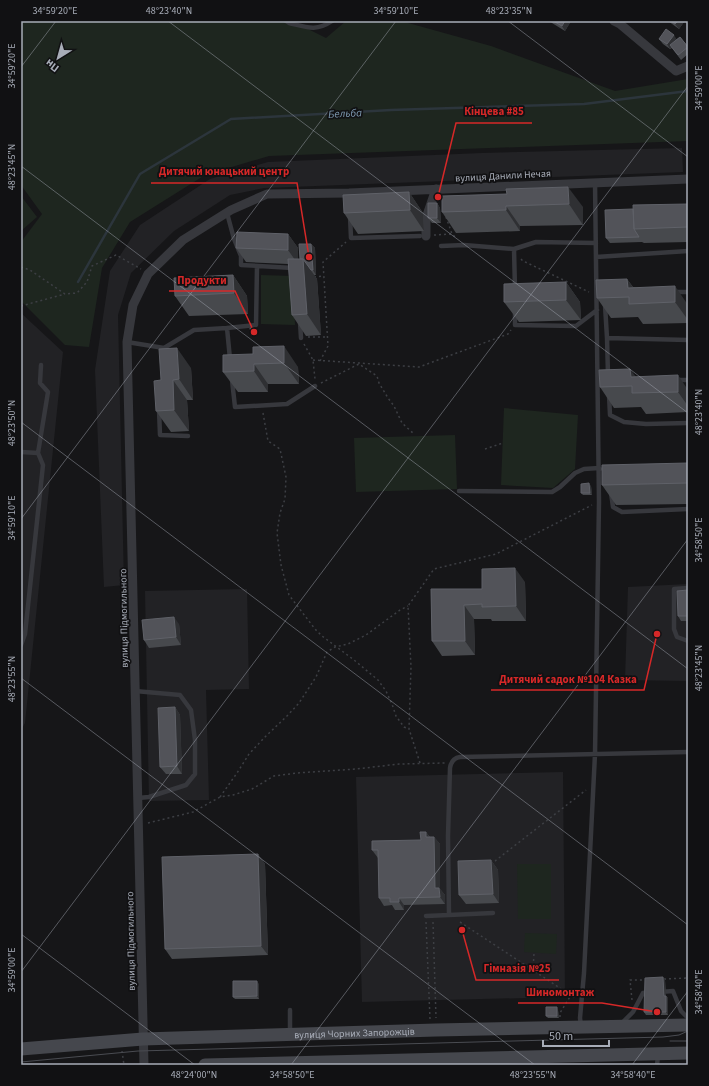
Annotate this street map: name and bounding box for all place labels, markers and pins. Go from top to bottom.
callout: Кінцева #85 [456,100,532,123]
callout: Дитячий юнацький центр [151,160,297,183]
callout: Продукти [169,268,235,291]
callout: Дитячий садок №104 Казка [491,667,644,690]
callout: Гімназія №25 [476,957,559,980]
callout: Шиномонтаж [518,980,602,1003]

